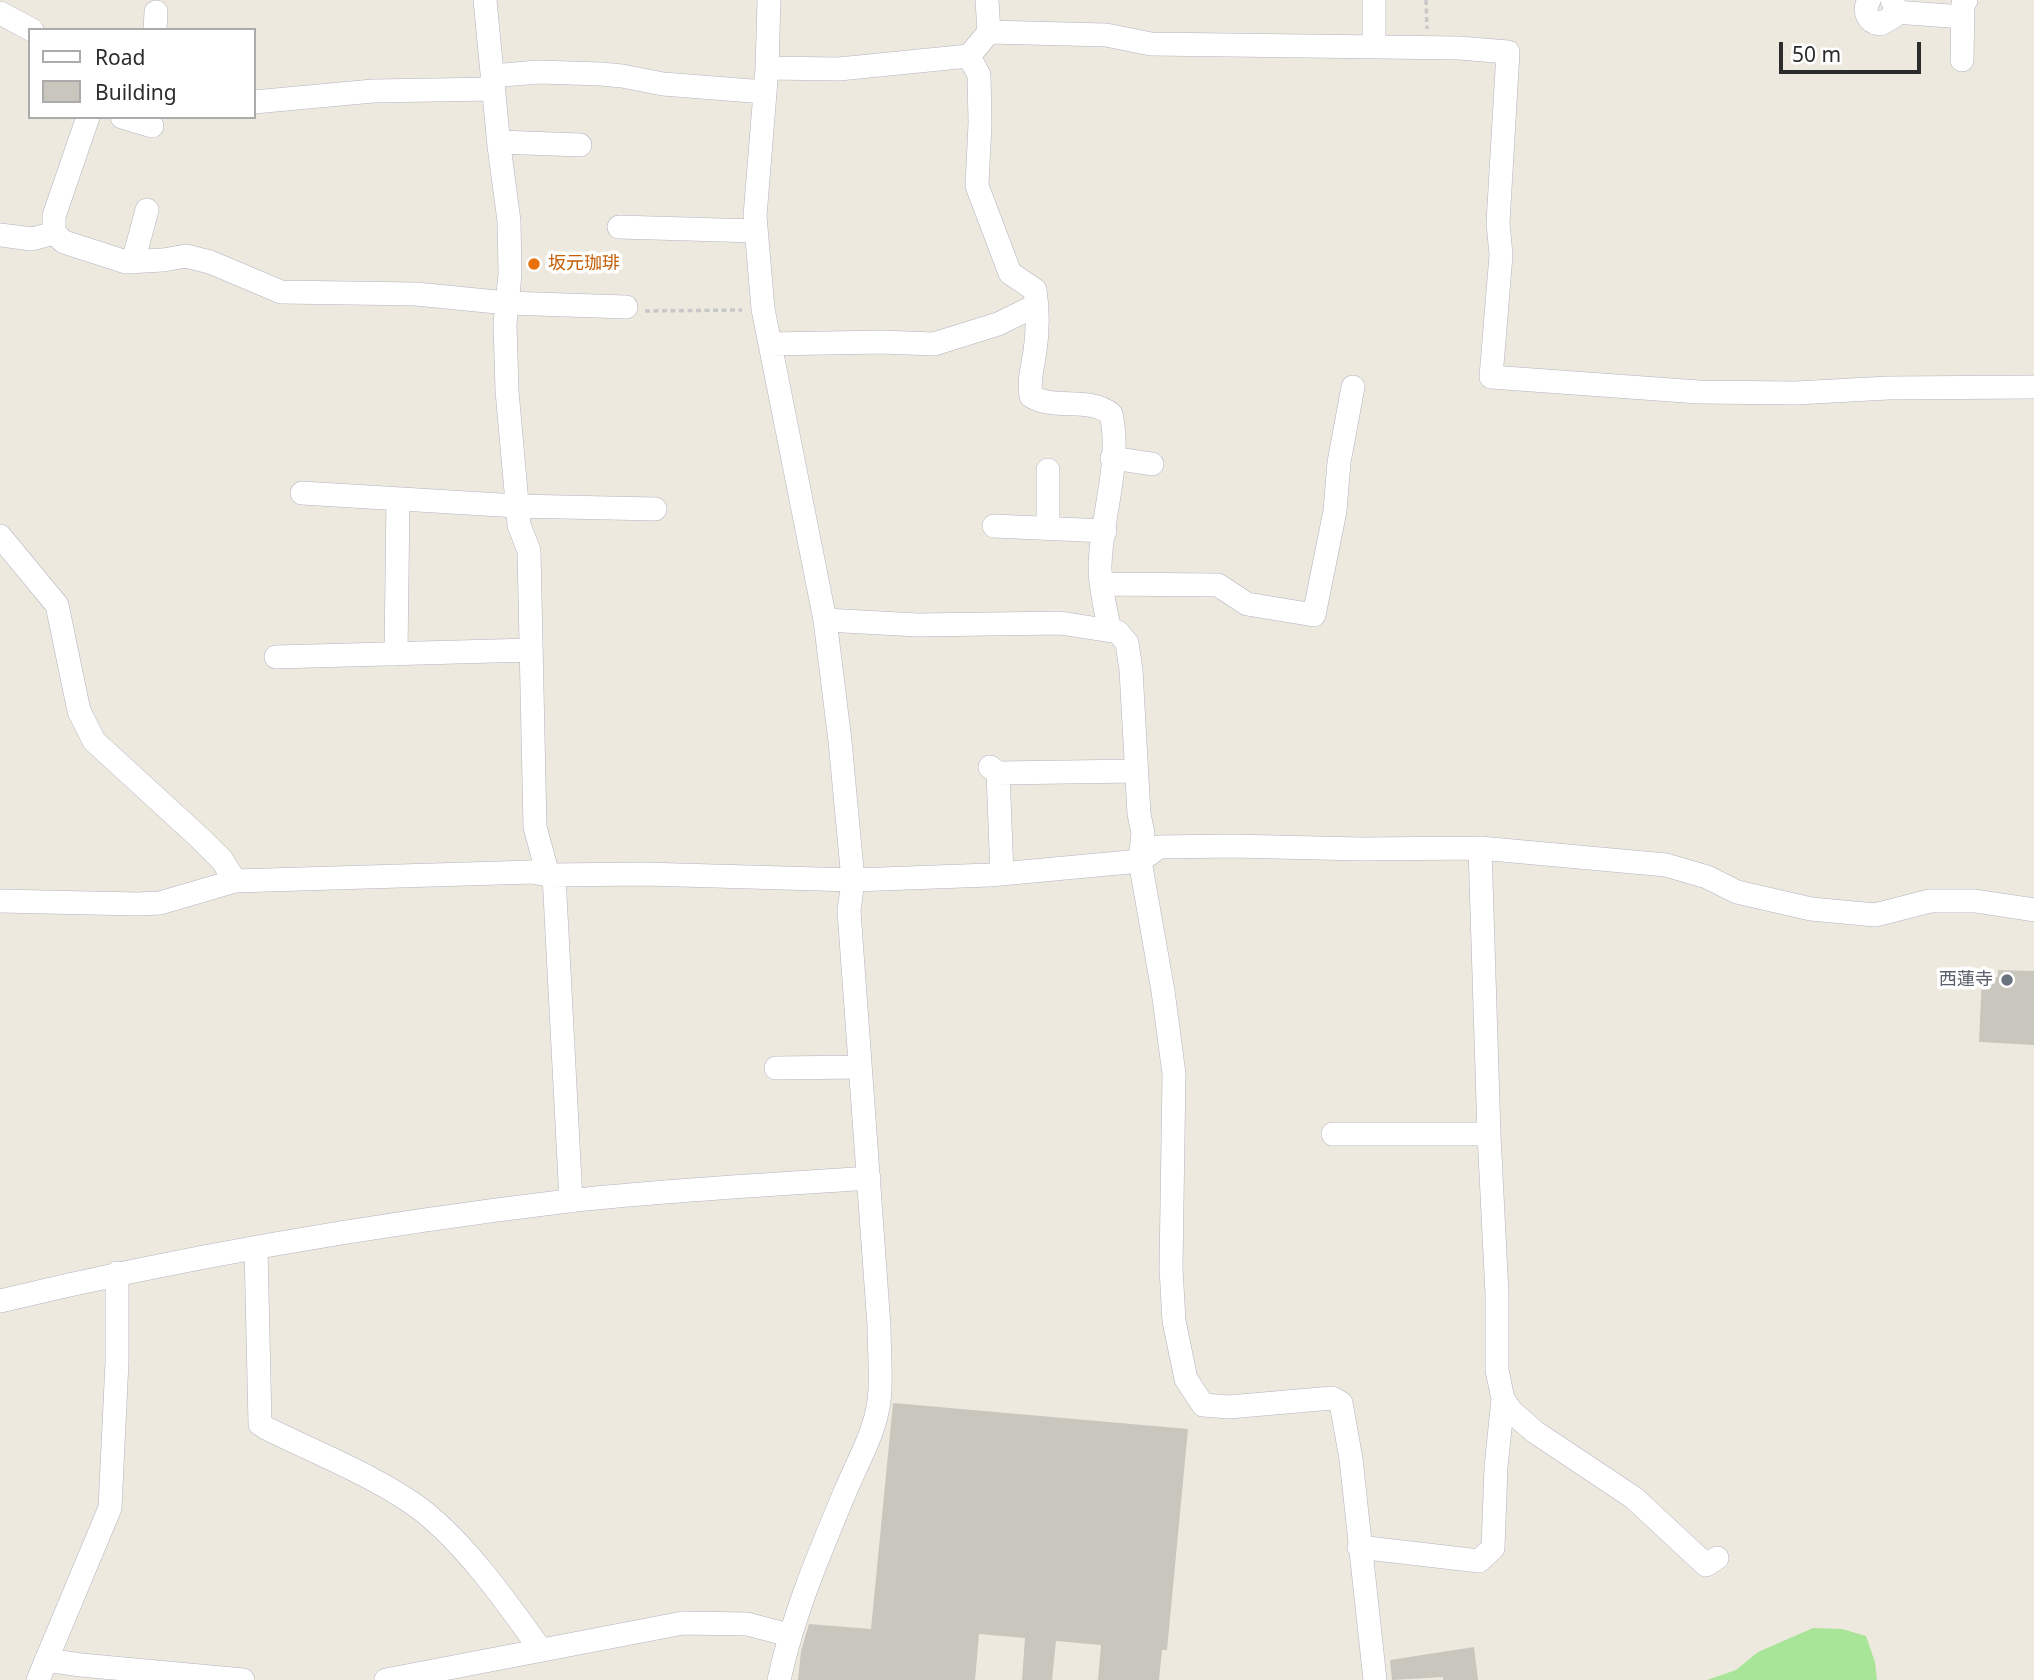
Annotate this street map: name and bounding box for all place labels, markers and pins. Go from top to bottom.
place label: 坂元珈琲 [548,253,620,275]
marker: 坂元珈琲 [526,256,542,272]
place label: 西蓮寺 [1939,969,1993,991]
marker: 西蓮寺 [1999,972,2015,988]

